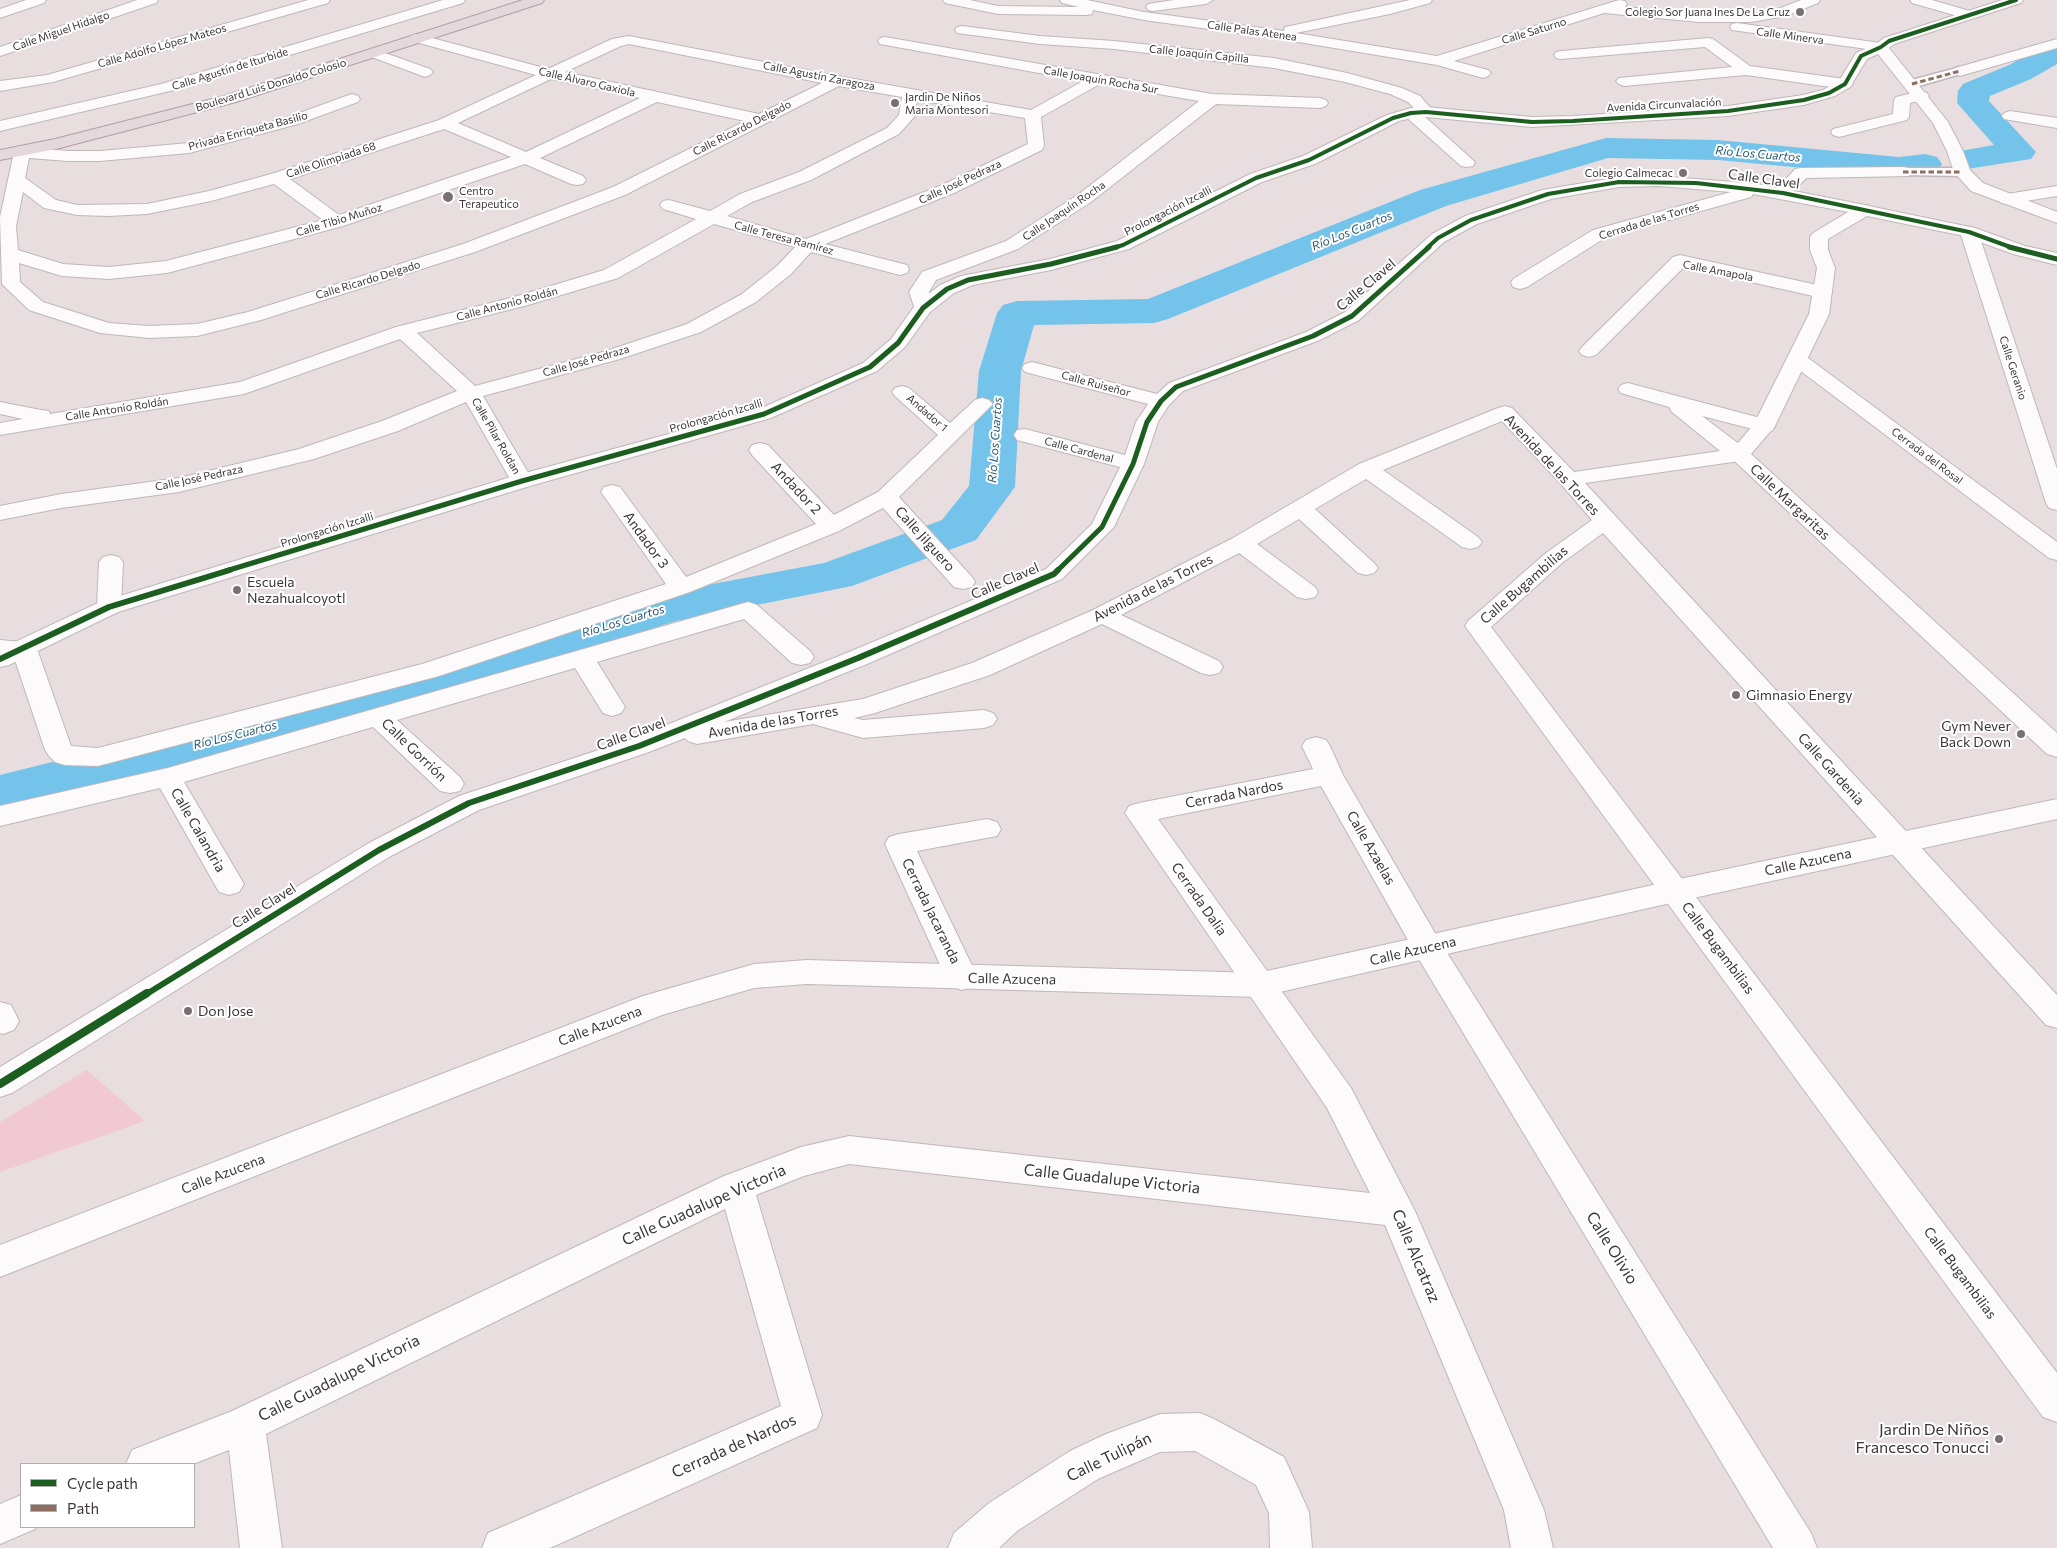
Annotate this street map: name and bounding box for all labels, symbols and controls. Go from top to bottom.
place label: Colegio Sor Juana Ines De La Cruz [1625,5,1790,19]
marker: Colegio Sor Juana Ines De La Cruz [1794,6,1806,18]
street label: Calle Miguel Hidalgo [11,8,111,54]
street label: Calle Saturno [1500,15,1568,47]
street label: Calle Palas Atenea [1206,18,1298,44]
street label: Calle Adolfo López Mateos [96,21,228,71]
street label: Calle Minerva [1755,25,1825,47]
street label: Calle Joaquín Capilla [1149,42,1249,66]
street label: Calle Agustín de Iturbide [170,45,290,93]
street label: Boulevard Luis Donaldo Colosio [194,56,348,114]
street label: Calle Agustín Zaragoza [762,59,876,93]
street label: Calle Joaquín Rocha Sur [1043,63,1159,97]
street label: Calle Álvaro Gaxiola [537,64,637,100]
place label: Jardin De Niños Maria Montesori [905,90,989,116]
street label: Avenida Circunvalación [1606,95,1722,115]
street label: Calle Ricardo Delgado [691,97,793,159]
marker: Jardin De Niños Maria Montesori [889,97,901,109]
street label: Privada Enriqueta Basilio [187,109,309,153]
street label: Calle Olimpiada 68 [284,139,378,181]
water label: Río Los Cuartos [1715,143,1801,165]
street label: Calle José Pedraza [917,157,1003,207]
place label: Colegio Calmecac [1585,166,1673,180]
street label: Calle Clavel [1727,166,1801,192]
marker: Colegio Calmecac [1677,167,1689,179]
street label: Calle Joaquín Rocha [1020,178,1108,244]
street label: Prolongación Izcalli [1122,183,1214,239]
place label: Centro Terapeutico [459,184,519,210]
marker: Centro Terapeutico [441,190,455,204]
street label: Cerrada de las Torres [1597,199,1701,243]
street label: Calle Tibio Muñoz [294,201,384,239]
water label: Río Los Cuartos [1310,208,1394,254]
street label: Calle Teresa Ramírez [733,218,835,258]
street label: Calle Clavel [1333,255,1399,315]
street label: Calle Ricardo Delgado [314,258,422,302]
street label: Calle Amapola [1682,258,1754,284]
street label: Calle Antonio Roldán [455,284,559,324]
street label: Calle Geranio [1996,334,2030,402]
street label: Calle José Pedraza [541,342,631,380]
street label: Calle Ruiseñor [1060,368,1132,400]
street label: Andador 1 [904,392,950,434]
street label: Calle Antonio Roldán [64,394,170,424]
street label: Calle Pilar Roldan [469,395,523,477]
street label: Prolongación Izcalli [668,396,764,436]
water label: Río Los Cuartos [985,397,1005,483]
street label: Avenida de las Torres [1501,411,1603,519]
street label: Cerrada del Rosal [1889,425,1965,487]
street label: Calle Cardenal [1043,434,1115,466]
street label: Andador 2 [767,458,825,518]
street label: Calle Margaritas [1746,460,1834,544]
street label: Calle José Pedraza [154,462,244,494]
street label: Calle Jilguero [891,503,959,575]
street label: Andador 3 [620,508,672,572]
street label: Prolongación Izcalli [279,510,375,550]
street label: Calle Bugambilias [1477,542,1571,628]
street label: Avenida de las Torres [1090,551,1216,625]
street label: Calle Clavel [968,559,1042,603]
place label: Escuela Nezahualcoyotl [247,574,346,606]
marker: Escuela Nezahualcoyotl [231,584,243,596]
water label: Río Los Cuartos [580,602,666,640]
place label: Gimnasio Energy [1746,687,1853,703]
marker: Gimnasio Energy [1730,689,1742,701]
street label: Avenida de las Torres [706,702,840,742]
street label: Calle Clavel [594,714,668,754]
street label: Calle Gorrión [378,715,450,785]
water label: Río Los Cuartos [192,718,278,752]
place label: Gym Never Back Down [1940,718,2011,750]
marker: Gym Never Back Down [2015,728,2027,740]
street label: Calle Gardenia [1794,729,1868,809]
street label: Cerrada Nardos [1184,776,1284,812]
street label: Calle Calandria [167,785,229,875]
street label: Calle Azaelas [1343,808,1399,888]
street label: Calle Azucena [1763,845,1853,879]
street label: Cerrada Jacaranda [898,856,964,966]
street label: Cerrada Dalia [1168,859,1230,939]
street label: Calle Clavel [229,880,299,932]
street label: Calle Bugambilias [1678,899,1758,997]
street label: Calle Azucena [1368,933,1458,969]
street label: Calle Azucena [968,970,1056,988]
street label: Calle Azucena [556,1002,644,1050]
place label: Don Jose [198,1003,253,1019]
marker: Don Jose [182,1005,194,1017]
street label: Calle Azucena [179,1150,267,1198]
street label: Calle Guadalupe Victoria [619,1160,789,1250]
street label: Calle Guadalupe Victoria [1023,1160,1201,1198]
street label: Calle Alcatraz [1388,1206,1444,1306]
street label: Calle Olivio [1582,1208,1642,1288]
street label: Calle Bugambilias [1920,1224,2000,1322]
street label: Calle Guadalupe Victoria [255,1330,423,1426]
street label: Cerrada de Nardos [669,1410,799,1482]
place label: Jardin De Niños Francesco Tonucci [1856,1420,1989,1458]
street label: Calle Tulipán [1063,1428,1155,1486]
marker: Jardin De Niños Francesco Tonucci [1993,1433,2005,1445]
legend [20,1463,195,1528]
text: Cycle path [67,1474,138,1492]
text: Path [67,1499,99,1517]

